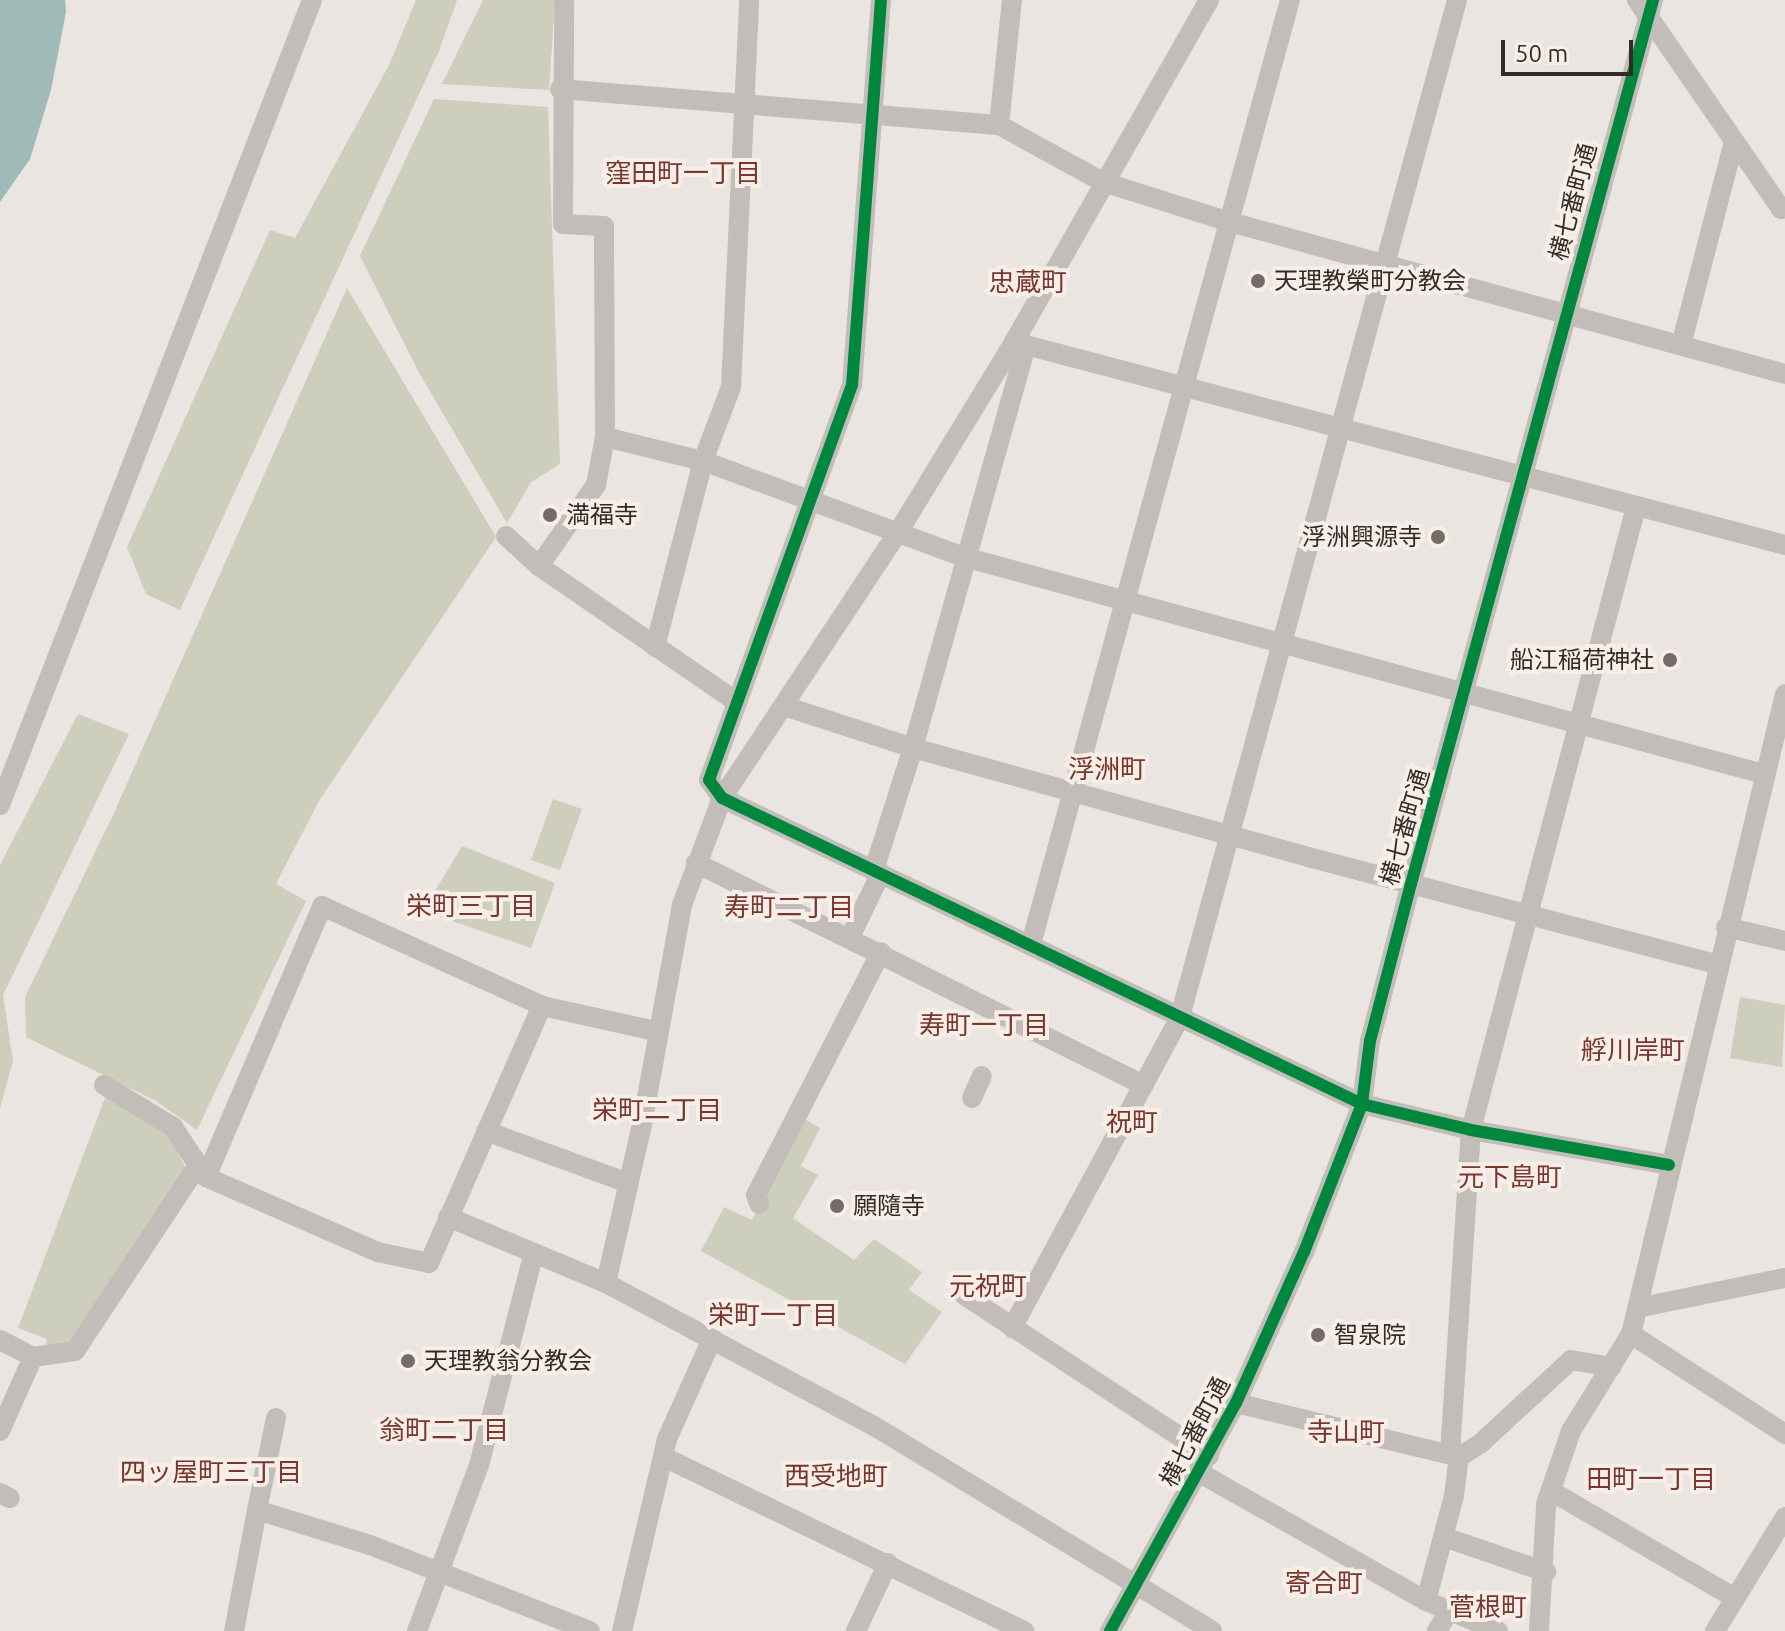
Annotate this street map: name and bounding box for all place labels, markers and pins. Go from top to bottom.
place label: 天理教榮町分教会 [1274,267,1466,295]
marker: 天理教榮町分教会 [1249,272,1267,290]
place label: 満福寺 [566,501,638,529]
marker: 満福寺 [541,506,559,524]
place label: 浮洲興源寺 [1302,523,1422,551]
marker: 浮洲興源寺 [1429,528,1447,546]
place label: 船江稲荷神社 [1510,646,1654,674]
marker: 船江稲荷神社 [1661,651,1679,669]
place label: 願隨寺 [853,1192,925,1220]
marker: 願隨寺 [828,1197,846,1215]
place label: 智泉院 [1334,1321,1406,1349]
marker: 智泉院 [1309,1326,1327,1344]
place label: 天理教翁分教会 [424,1347,592,1375]
marker: 天理教翁分教会 [399,1352,417,1370]

